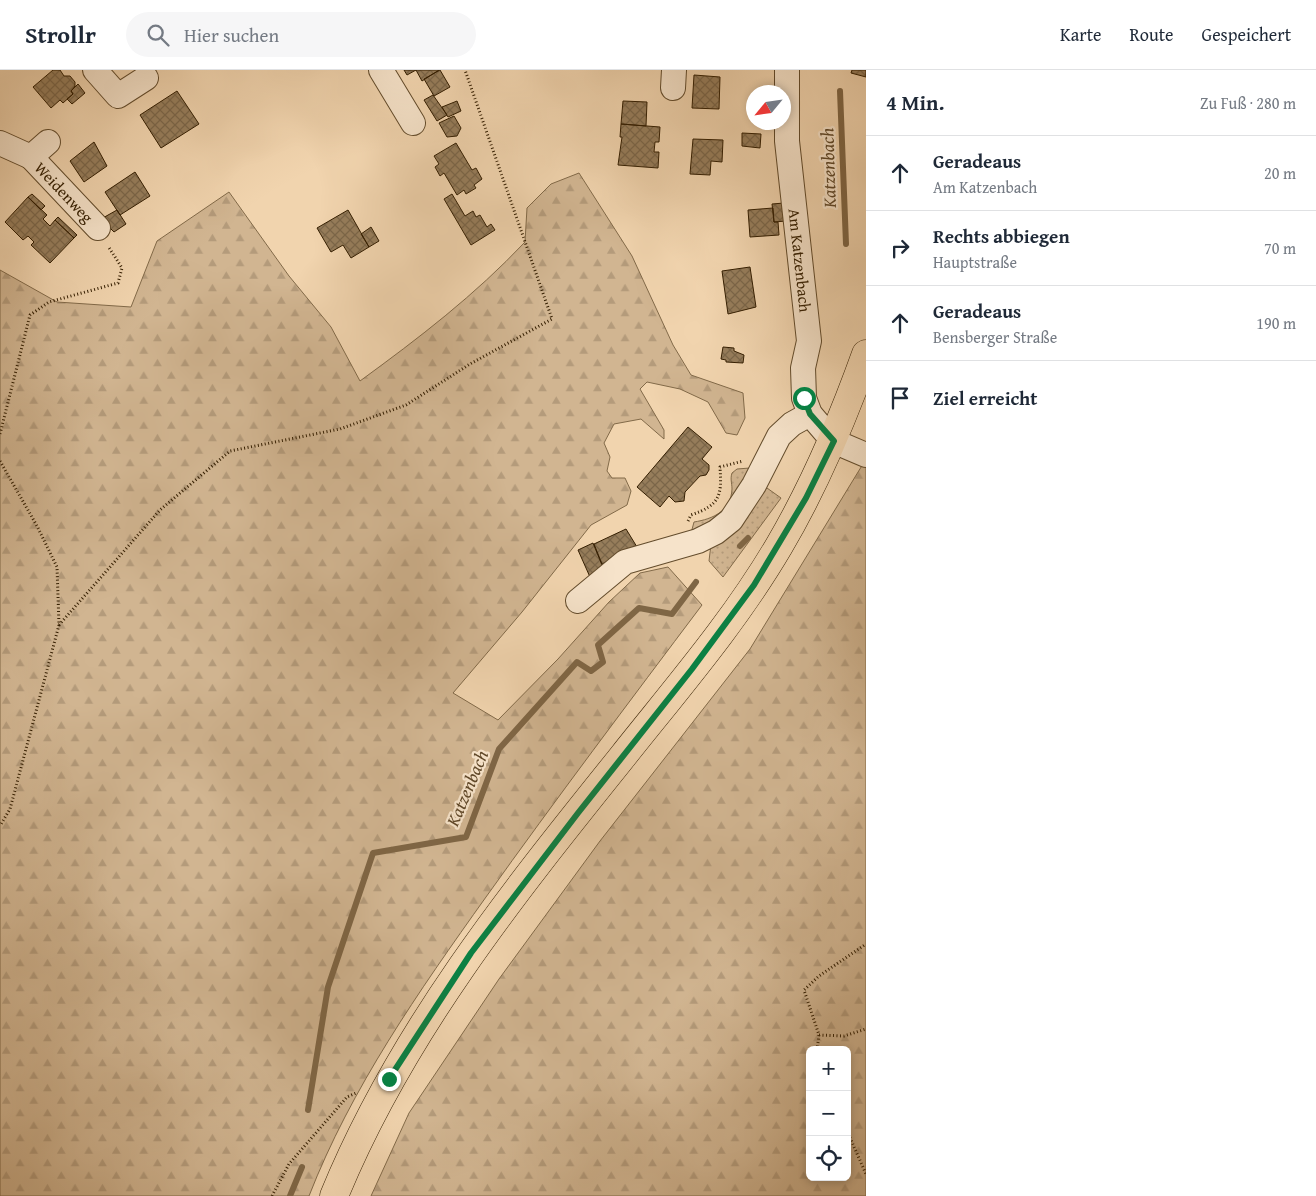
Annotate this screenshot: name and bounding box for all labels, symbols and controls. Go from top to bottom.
search box [126,12,476,57]
text: Strollr [25,17,96,52]
icon: search [144,21,172,49]
text: Hier suchen [184,21,279,49]
text: Karte [1060,21,1101,48]
text: Route [1129,21,1174,48]
text: Gespeichert [1202,21,1291,48]
north arrow [746,85,791,130]
text: 4 Min. [886,87,944,118]
text: Zu Fuß · 280 m [1200,91,1296,115]
water label: Katzenbach [813,128,843,209]
text: Geradeaus [933,147,1021,175]
street label: Weidenweg [29,156,99,228]
icon: ahead [886,159,914,187]
text: 20 m [1264,161,1296,185]
text: Am Katzenbach [933,175,1037,199]
street label: Am Katzenbach [782,207,818,313]
text: Rechts abbiegen [933,222,1070,250]
icon: right [886,234,914,262]
text: 70 m [1264,236,1296,260]
text: Hauptstraße [933,250,1017,274]
text: Geradeaus [933,297,1021,325]
icon: ahead [886,309,914,337]
text: 190 m [1256,311,1296,335]
text: Bensberger Straße [933,325,1057,349]
icon: arrive [886,384,914,412]
text: Ziel erreicht [933,384,1037,412]
route start [793,387,816,410]
water label: Katzenbach [439,746,495,831]
map controls [806,1046,851,1181]
button: + [806,1046,851,1091]
route end [378,1068,401,1091]
button: − [806,1091,851,1136]
button: locate [806,1136,851,1181]

